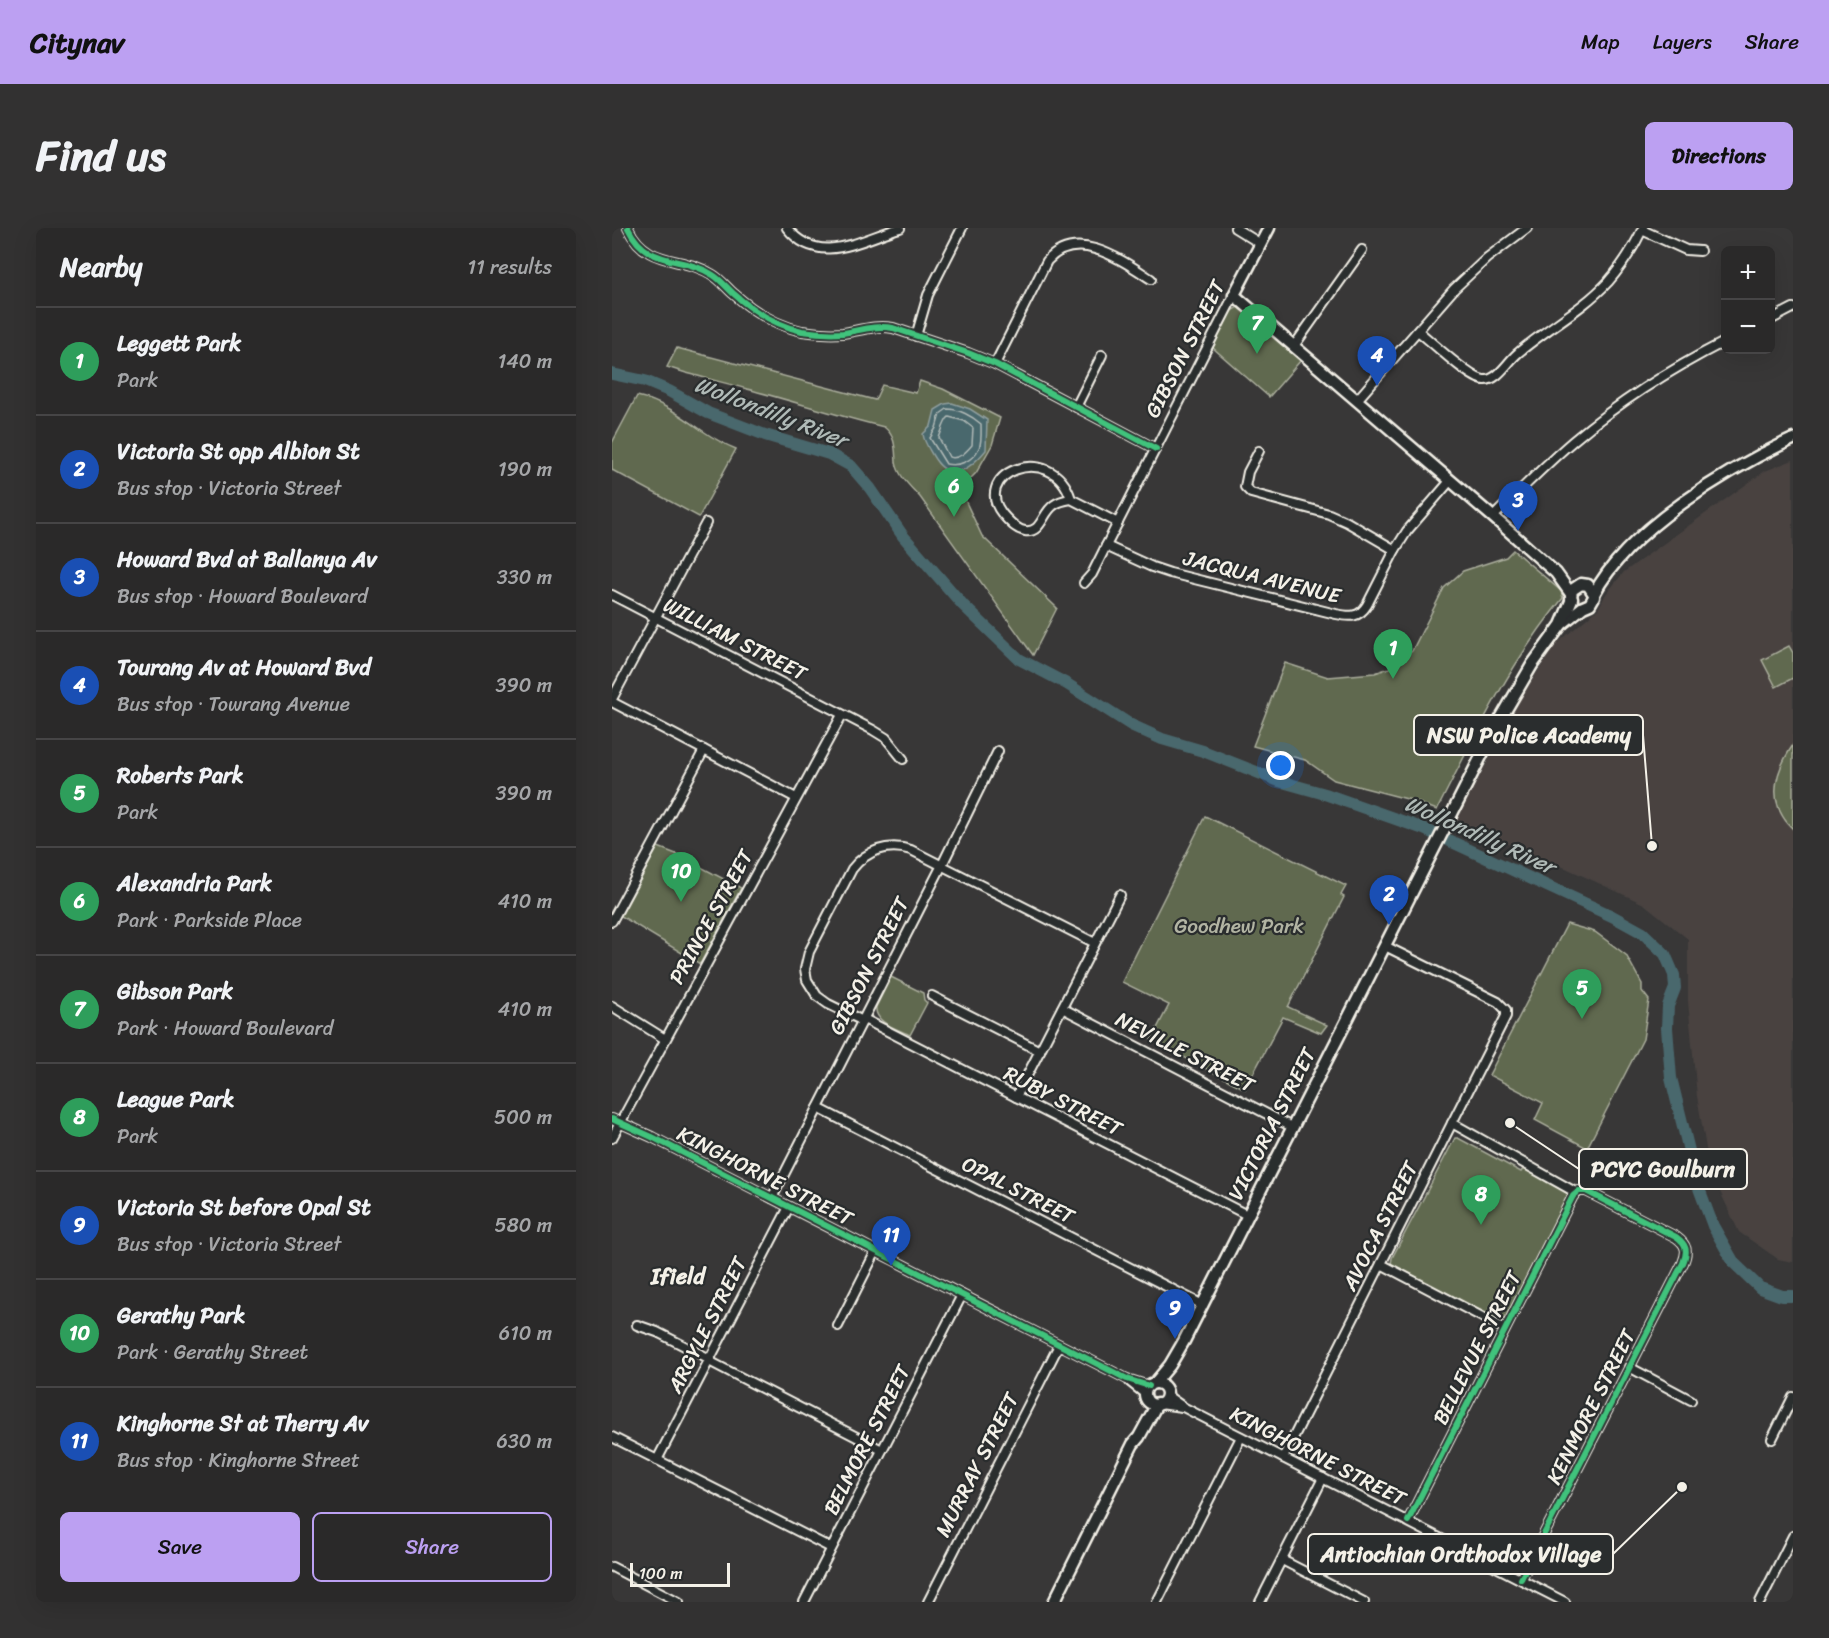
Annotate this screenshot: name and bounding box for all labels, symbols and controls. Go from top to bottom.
text: Citynav [30,18,124,67]
text: Map [1581,23,1620,61]
text: Layers [1653,23,1712,61]
text: Share [1745,23,1799,61]
text: Find us [36,119,166,193]
button: Directions [1645,122,1793,190]
text: Nearby [60,244,142,290]
map controls [1721,246,1775,354]
button: + [1721,246,1775,300]
text: 11 results [468,250,552,285]
street label: GIBSON STREET [1134,272,1237,425]
button: − [1721,300,1775,354]
pin: 7 [1238,304,1276,354]
text: Leggett Park [117,324,241,363]
pin: 4 [1358,336,1396,386]
text: 1 [75,344,84,379]
text: 140 m [498,344,552,379]
text: Park [117,363,158,398]
water label: Wollondilly River [689,365,857,461]
text: Victoria St opp Albion St [117,432,360,471]
text: 2 [74,452,85,487]
text: 190 m [498,452,552,487]
pin: 6 [934,468,974,517]
text: Bus stop · Victoria Street [117,471,341,506]
pin: 3 [1498,482,1538,531]
street label: JACQUA AVENUE [1178,539,1346,615]
text: Howard Bvd at Ballanya Av [117,540,377,579]
text: 3 [74,560,85,595]
text: 330 m [497,560,552,595]
text: Bus stop · Howard Boulevard [117,579,368,614]
street label: WILLIAM STREET [656,586,815,693]
pin: 1 [1374,630,1412,679]
text: Tourang Av at Howard Bvd [117,648,371,687]
text: 4 [73,668,86,703]
text: 390 m [496,668,552,703]
text: Bus stop · Towrang Avenue [117,687,350,722]
callout: NSW Police Academy [1414,715,1643,755]
text: NSW Police Academy [1426,716,1632,755]
your location [1266,751,1295,780]
text: Roberts Park [117,756,244,795]
text: 5 [73,776,86,811]
text: 390 m [496,776,552,811]
water label: Wollondilly River [1398,784,1565,887]
text: Park [117,795,158,830]
street label: PRINCE STREET [658,841,765,992]
pin: 10 [662,852,700,902]
text: Alexandria Park [117,864,272,903]
pin: 2 [1370,876,1408,925]
text: 6 [74,884,85,919]
text: 410 m [498,884,552,919]
street label: GIBSON STREET [818,889,921,1042]
text: Park · Parkside Place [117,903,302,938]
park label: Goodhew Park [1174,907,1304,945]
pin: 5 [1562,970,1602,1019]
text: Gibson Park [117,972,233,1011]
text: 7 [74,992,85,1027]
text: 410 m [498,992,552,1027]
street label: NEVILLE STREET [1108,1000,1263,1104]
text: Park · Howard Boulevard [117,1011,333,1046]
street label: VICTORIA STREET [1217,1039,1328,1207]
street label: RUBY STREET [997,1055,1130,1148]
text: League Park [117,1080,235,1119]
text: 8 [73,1100,86,1135]
text: 500 m [494,1100,552,1135]
street label: KINGHORNE STREET [670,1115,861,1238]
text: Park [117,1119,158,1154]
street label: OPAL STREET [955,1145,1083,1235]
callout: PCYC Goulburn [1579,1149,1747,1189]
text: PCYC Goulburn [1591,1150,1735,1189]
street label: AVOCA STREET [1331,1153,1430,1299]
pin: 8 [1462,1176,1500,1225]
text: Victoria St before Opal St [117,1188,371,1227]
text: 9 [73,1208,86,1243]
text: 580 m [495,1208,552,1243]
pin: 11 [872,1216,910,1266]
text: Bus stop · Victoria Street [117,1227,341,1262]
street label: ARGYLE STREET [656,1248,759,1401]
district label: Ifield [650,1257,707,1296]
street label: BELLEVUE STREET [1422,1263,1533,1432]
pin: 9 [1156,1290,1194,1339]
text: Gerathy Park [117,1296,245,1335]
text: 10 [69,1316,90,1351]
text: 610 m [499,1316,552,1351]
street label: KENMORE STREET [1535,1321,1647,1492]
text: Park · Gerathy Street [117,1335,308,1370]
street label: BELMORE STREET [813,1356,922,1522]
street label: MURRAY STREET [924,1384,1031,1544]
street label: KINGHORNE STREET [1223,1395,1414,1518]
text: Kinghorne St at Therry Av [117,1404,368,1443]
text: 11 [71,1424,88,1459]
text: 630 m [496,1424,552,1459]
text: Bus stop · Kinghorne Street [117,1443,360,1478]
button: Save [60,1512,300,1582]
button: Share [312,1512,552,1582]
callout: Antiochian Ordthodox Village [1308,1534,1613,1574]
text: Antiochian Ordthodox Village [1319,1535,1602,1574]
text: 100 m [639,1559,683,1588]
scale bar [630,1560,730,1588]

